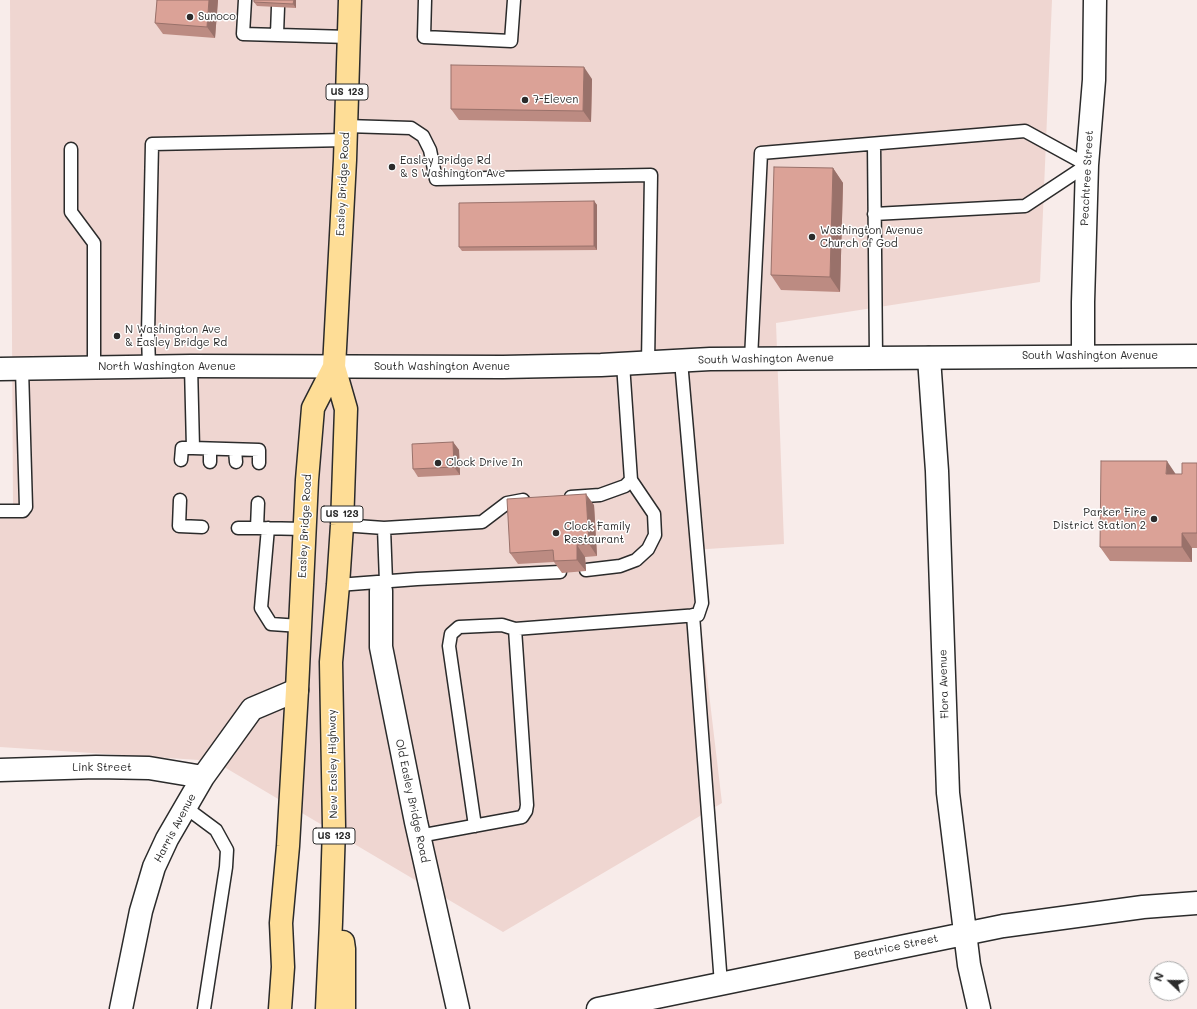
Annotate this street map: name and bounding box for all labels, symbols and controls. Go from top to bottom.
place label: Sunoco [198,10,236,24]
marker: Sunoco [185,12,195,22]
road number: US 123 [326,84,368,100]
place label: 7-Eleven [533,93,578,107]
marker: 7-Eleven [520,95,530,105]
street label: Peachtree Street [1078,130,1096,226]
street label: Easley Bridge Road [334,132,352,236]
place label: Easley Bridge Rd & S Washington Ave [400,154,505,180]
marker: Easley Bridge Rd & S Washington Ave [387,162,397,172]
place label: Washington Avenue Church of God [820,224,923,250]
marker: Washington Avenue Church of God [807,232,817,242]
place label: N Washington Ave & Easley Bridge Rd [125,323,227,349]
marker: N Washington Ave & Easley Bridge Rd [112,331,122,341]
street label: South Washington Avenue [1022,349,1158,363]
street label: South Washington Avenue [698,351,834,367]
street label: North Washington Avenue [98,360,236,374]
street label: South Washington Avenue [374,360,510,374]
place label: Clock Drive In [446,456,522,470]
marker: Clock Drive In [433,458,443,468]
street label: Easley Bridge Road [296,474,314,578]
road number: US 123 [321,506,363,522]
place label: Parker Fire District Station 2 [1053,506,1146,532]
marker: Parker Fire District Station 2 [1149,514,1159,524]
place label: Clock Family Restaurant [564,520,631,546]
marker: Clock Family Restaurant [551,528,561,538]
street label: Flora Avenue [936,649,952,719]
street label: New Easley Highway [325,709,341,819]
street label: Old Easley Bridge Road [392,738,432,864]
street label: Link Street [72,761,132,775]
street label: Harris Avenue [151,791,199,865]
road number: US 123 [313,828,355,844]
street label: Beatrice Street [853,932,939,962]
north arrow [1149,961,1189,1001]
text: N [1150,970,1167,983]

